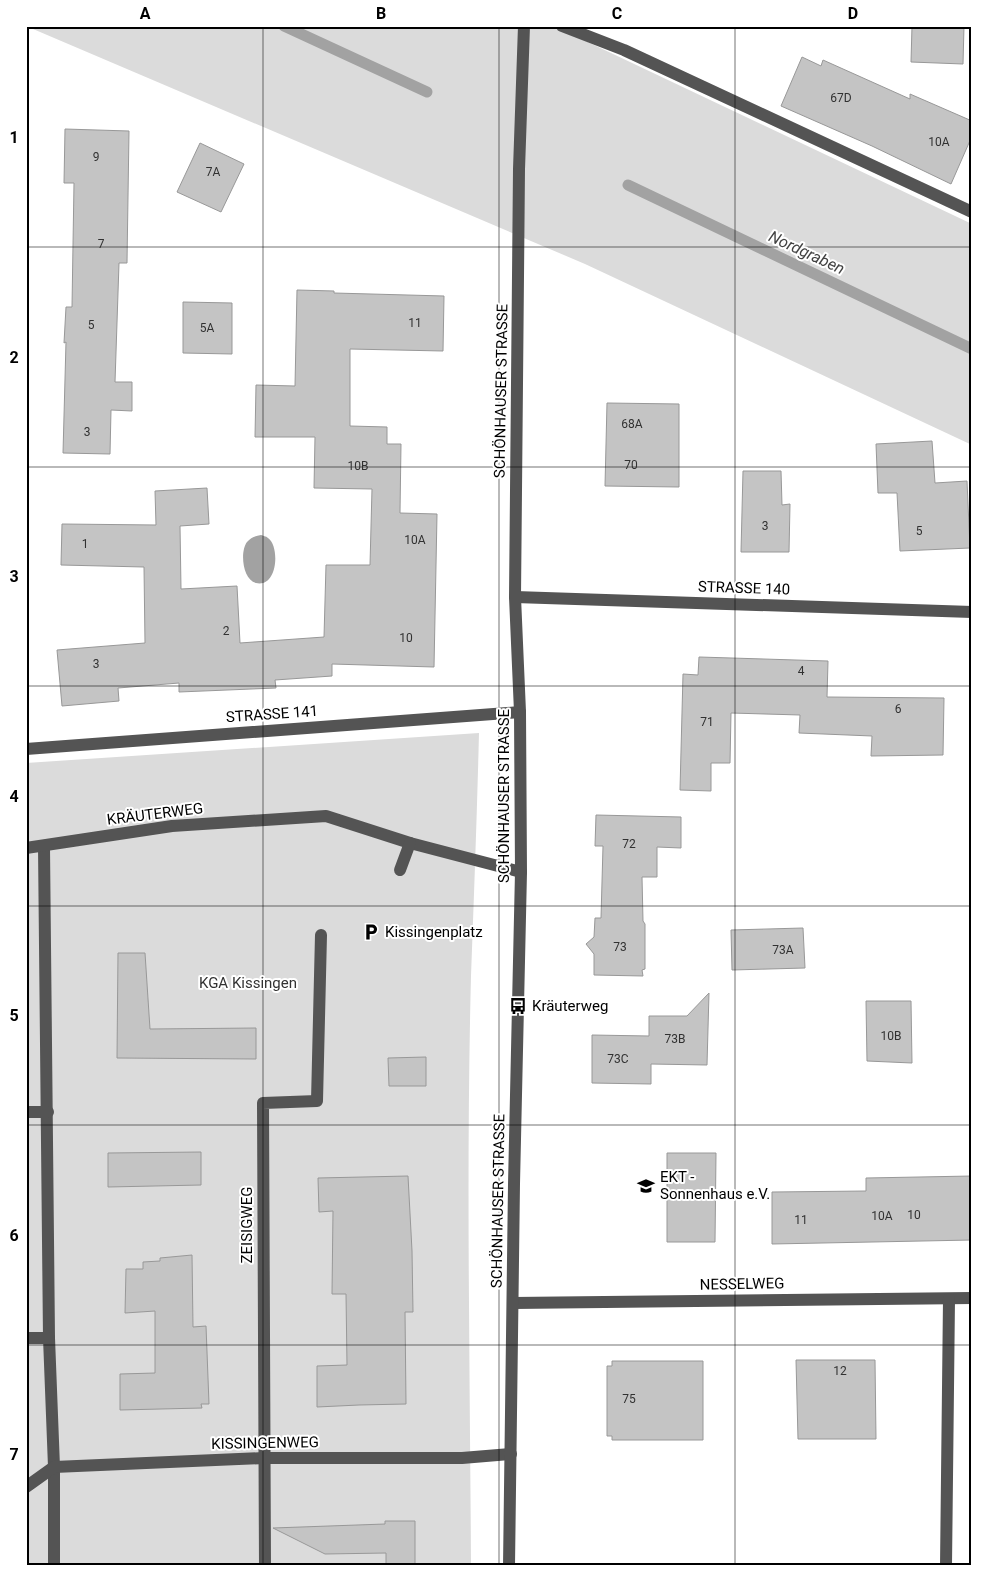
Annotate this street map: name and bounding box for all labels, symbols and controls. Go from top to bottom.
text: A [140,4,151,23]
text: B [376,4,386,23]
text: C [612,4,622,23]
text: D [848,4,858,23]
house number: 67D [830,91,852,105]
text: 1 [9,128,19,147]
house number: 10A [928,135,950,149]
house number: 9 [93,150,99,164]
house number: 7A [206,165,220,179]
water label: Nordgraben [766,227,848,278]
house number: 7 [98,237,105,251]
street label: SCHÖNHAUSER STRASSE [490,303,512,478]
house number: 11 [408,316,422,330]
house number: 5 [88,318,95,332]
house number: 5A [200,321,214,335]
text: 2 [9,348,19,367]
house number: 68A [621,417,643,431]
house number: 3 [84,425,90,439]
house number: 70 [624,458,638,472]
house number: 10B [348,459,368,473]
house number: 3 [762,519,768,533]
house number: 5 [916,524,923,538]
house number: 10A [404,533,426,547]
house number: 1 [82,537,88,551]
text: 3 [9,567,19,586]
street label: STRASSE 140 [698,577,790,599]
house number: 2 [223,624,230,638]
house number: 10 [399,631,413,645]
house number: 3 [93,657,99,671]
house number: 4 [798,664,805,678]
street label: STRASSE 141 [225,702,319,726]
house number: 6 [895,702,902,716]
street label: SCHÖNHAUSER STRASSE [495,708,513,883]
house number: 71 [700,715,714,729]
text: 4 [9,787,19,806]
street label: KRÄUTERWEG [106,799,204,829]
house number: 72 [622,837,636,851]
parking icon: Kissingenplatz [361,922,381,942]
place label: Kissingenplatz [385,923,483,941]
house number: 73 [613,940,627,954]
house number: 73A [772,943,794,957]
park label: KGA Kissingen [199,974,297,992]
bus stop icon: Kräuterweg [508,996,528,1016]
place label: Kräuterweg [532,997,608,1015]
text: 5 [9,1006,19,1025]
house number: 10B [881,1029,901,1043]
house number: 73B [665,1032,685,1046]
house number: 73C [607,1052,629,1066]
street label: SCHÖNHAUSER STRASSE [487,1113,509,1288]
place label: EKT - Sonnenhaus e.V. [660,1168,770,1203]
school or university icon: EKT - Sonnenhaus e.V. [636,1176,656,1196]
street label: ZEISIGWEG [238,1187,256,1263]
house number: 10 [907,1208,921,1222]
house number: 10A [871,1209,893,1223]
house number: 11 [794,1213,808,1227]
text: 6 [9,1226,19,1245]
street label: NESSELWEG [700,1274,784,1294]
house number: 12 [833,1364,847,1378]
house number: 75 [622,1392,636,1406]
street label: KISSINGENWEG [211,1433,319,1453]
text: 7 [9,1445,19,1464]

